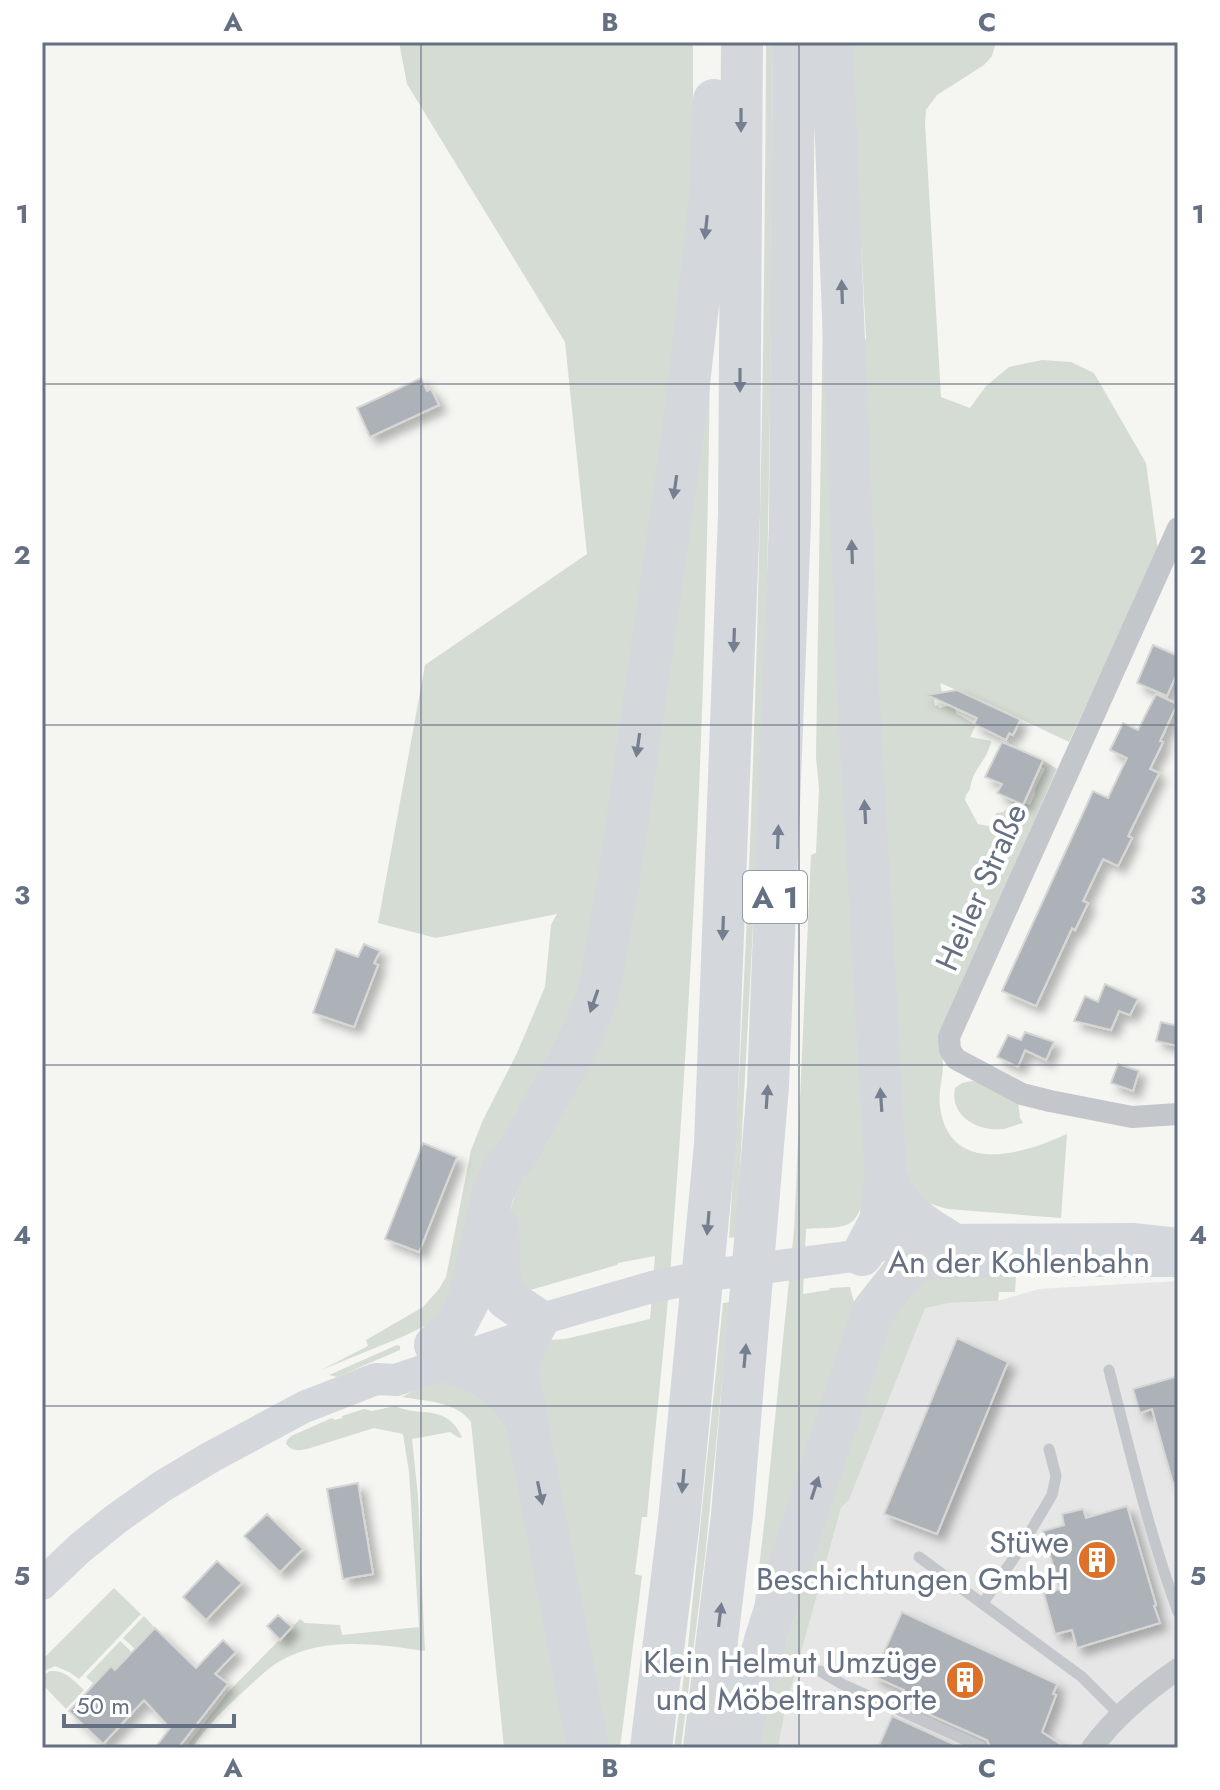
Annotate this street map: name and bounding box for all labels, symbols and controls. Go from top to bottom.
text: A [222,3,243,41]
text: B [601,3,619,41]
text: C [978,3,996,41]
one-way arrow [735,108,747,133]
text: 1 [15,195,29,233]
text: 1 [1191,195,1205,233]
one-way arrow [700,214,713,239]
one-way arrow [836,279,849,305]
one-way arrow [734,368,746,393]
one-way arrow [668,475,681,500]
text: 2 [13,536,31,574]
text: 2 [1189,536,1207,574]
one-way arrow [846,539,859,564]
one-way arrow [728,628,741,653]
one-way arrow [631,733,644,758]
street label: Heiler Straße [924,796,1038,978]
one-way arrow [858,799,871,824]
one-way arrow [771,824,784,849]
road number: A 1 [743,871,807,923]
text: 3 [14,876,30,914]
text: 3 [1190,876,1206,914]
one-way arrow [717,916,730,941]
one-way arrow [588,989,600,1013]
one-way arrow [761,1084,774,1109]
one-way arrow [875,1086,888,1112]
one-way arrow [701,1211,714,1236]
text: 4 [13,1216,31,1254]
text: 4 [1189,1216,1207,1254]
street label: An der Kohlenbahn [888,1239,1150,1285]
one-way arrow [739,1343,752,1368]
one-way arrow [676,1469,689,1494]
one-way arrow [810,1476,822,1500]
one-way arrow [534,1481,547,1506]
place label: Stüwe Beschichtungen GmbH [756,1519,1069,1602]
building icon: Stüwe Beschichtungen GmbH [1076,1539,1118,1581]
text: 5 [14,1557,30,1595]
text: 5 [1190,1557,1206,1595]
one-way arrow [714,1602,727,1627]
place label: Klein Helmut Umzüge und Möbeltransporte [643,1639,937,1722]
building icon: Klein Helmut Umzüge und Möbeltransporte [944,1659,986,1701]
scale bar [64,1678,234,1728]
text: 50 m [76,1688,130,1723]
text: A [222,1749,243,1787]
text: B [601,1749,619,1787]
text: C [978,1749,996,1787]

